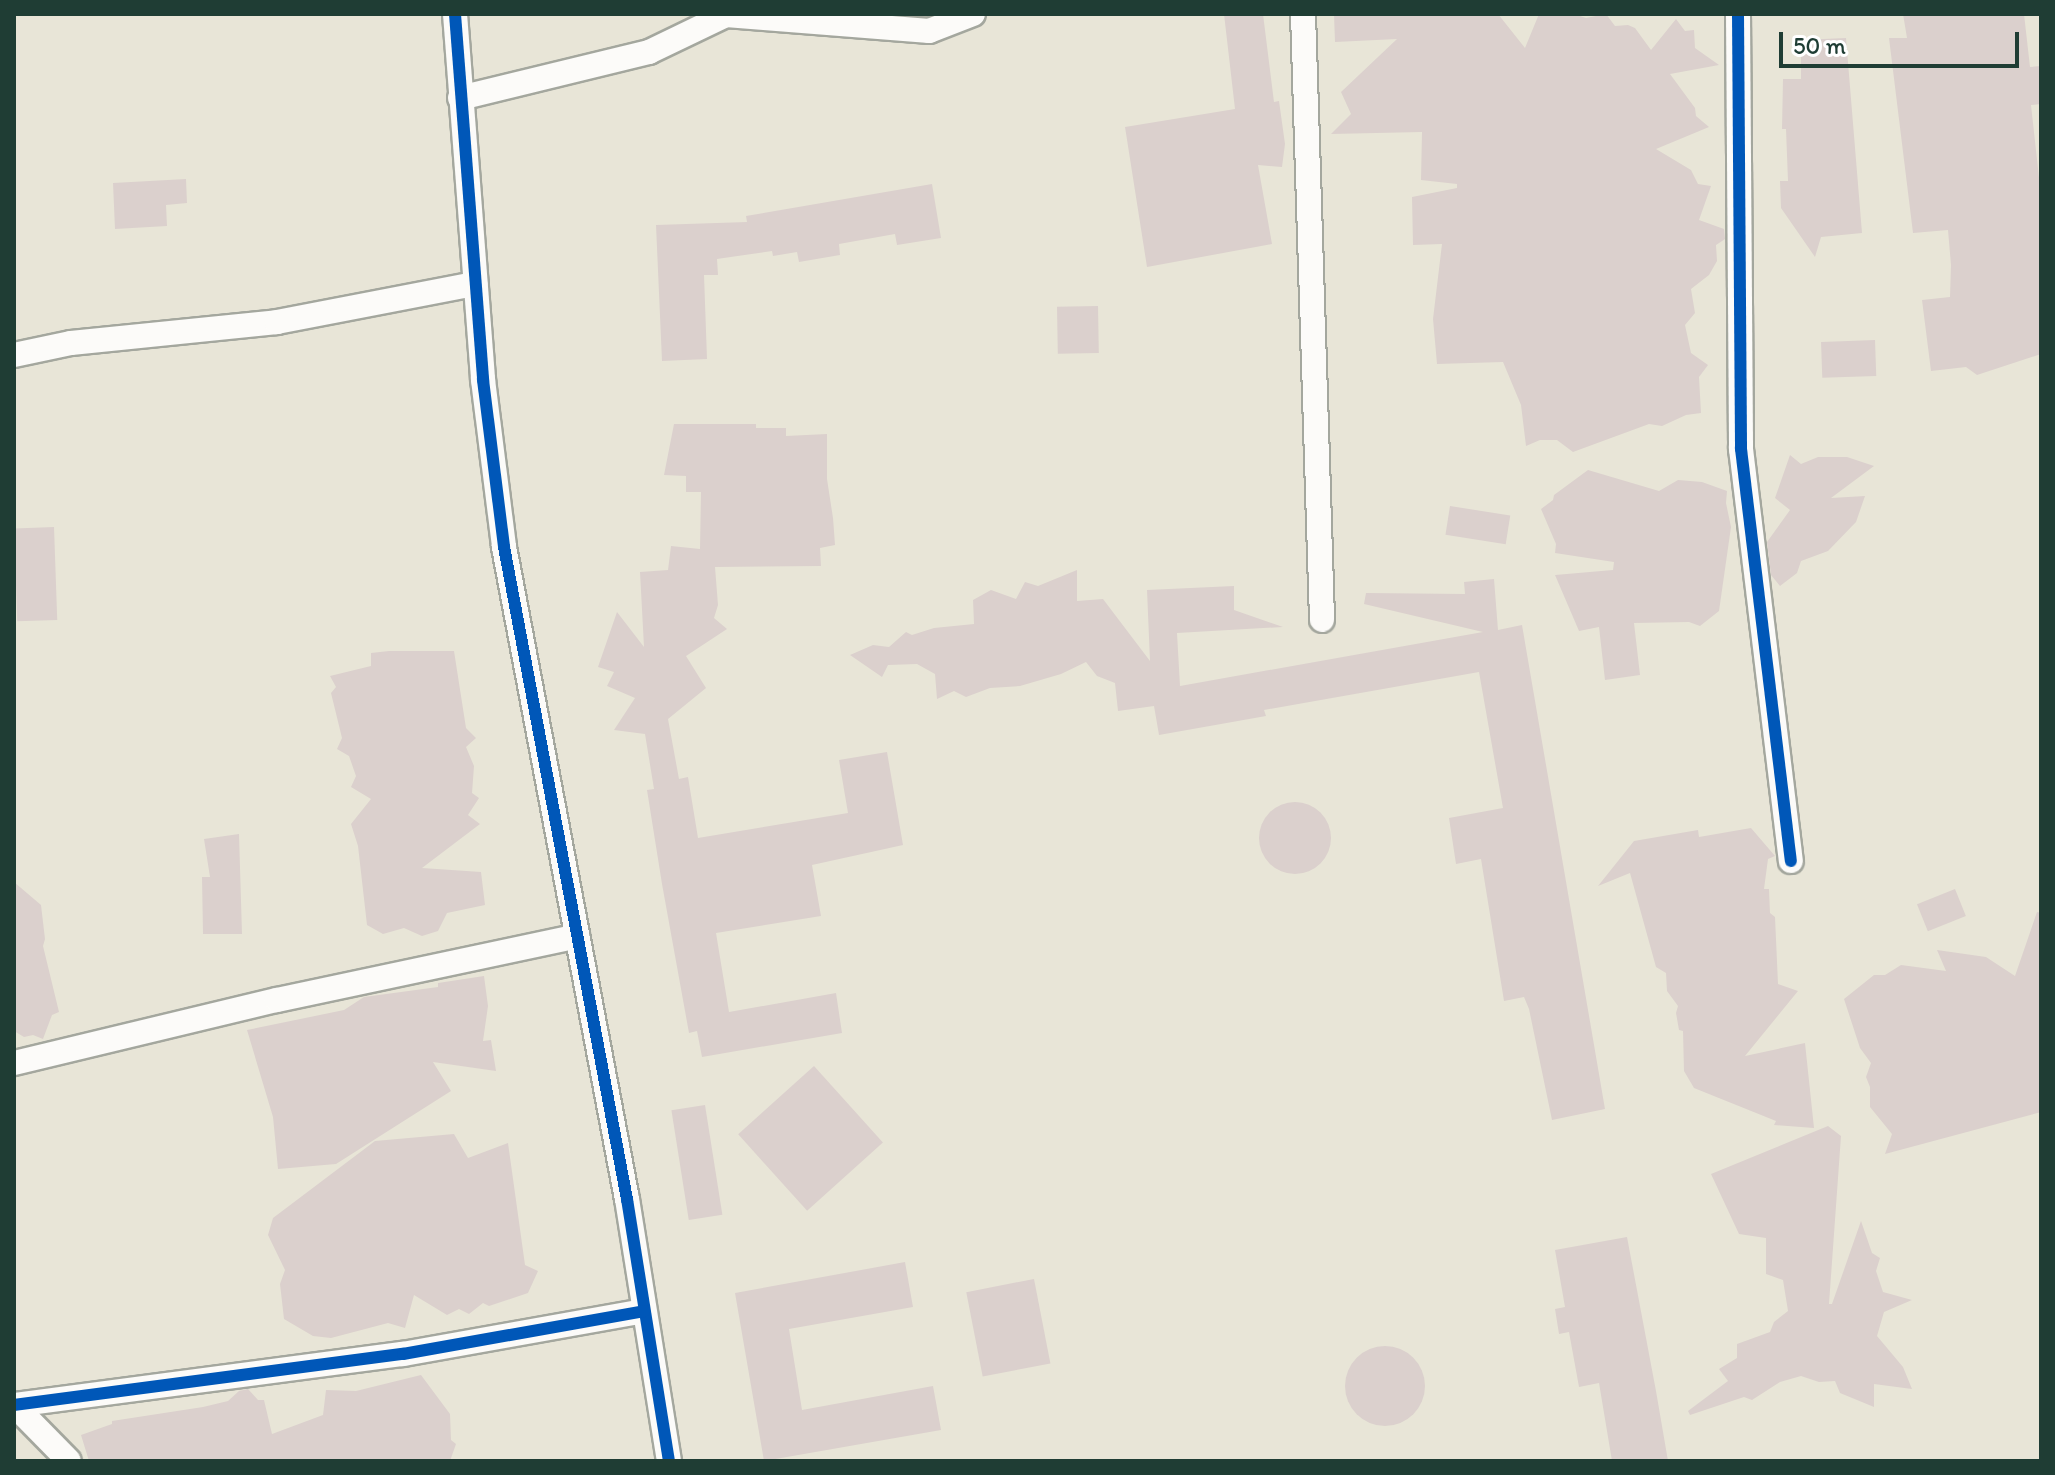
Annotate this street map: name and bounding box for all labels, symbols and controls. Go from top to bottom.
scale bar [1783,16,2023,66]
text: 50 m [1793,31,1846,60]

